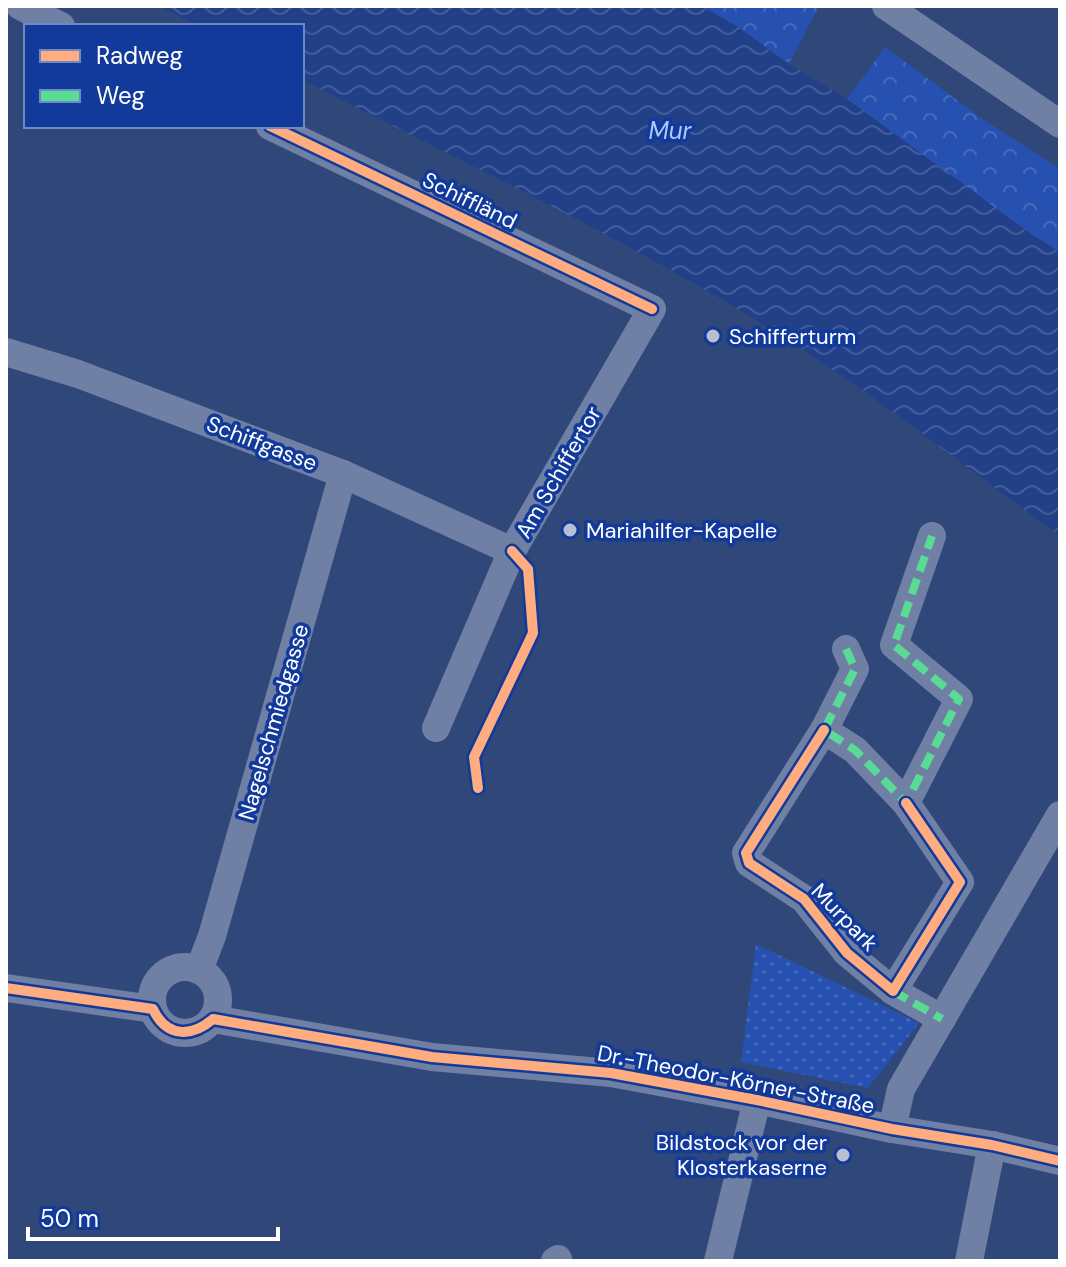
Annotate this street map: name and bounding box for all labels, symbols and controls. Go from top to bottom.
legend [24,24,304,128]
text: Radweg [96,40,183,71]
text: Weg [96,80,145,111]
water label: Mur [649,115,693,146]
street label: Schiffländ [418,165,522,236]
place label: Schifferturm [729,322,856,351]
marker: Schifferturm [704,327,722,345]
street label: Am Schiffertor [509,401,608,544]
street label: Schiffgasse [202,409,321,478]
place label: Mariahilfer-Kapelle [586,516,777,545]
marker: Mariahilfer-Kapelle [561,521,579,539]
street label: Nagelschmiedgasse [232,621,315,824]
street label: Murpark [805,877,884,958]
street label: Dr.-Theodor-Körner-Straße [595,1038,877,1121]
place label: Bildstock vor der Klosterkaserne [656,1128,827,1182]
marker: Bildstock vor der Klosterkaserne [834,1146,852,1164]
scale bar [28,1191,278,1241]
text: 50 m [40,1203,99,1234]

